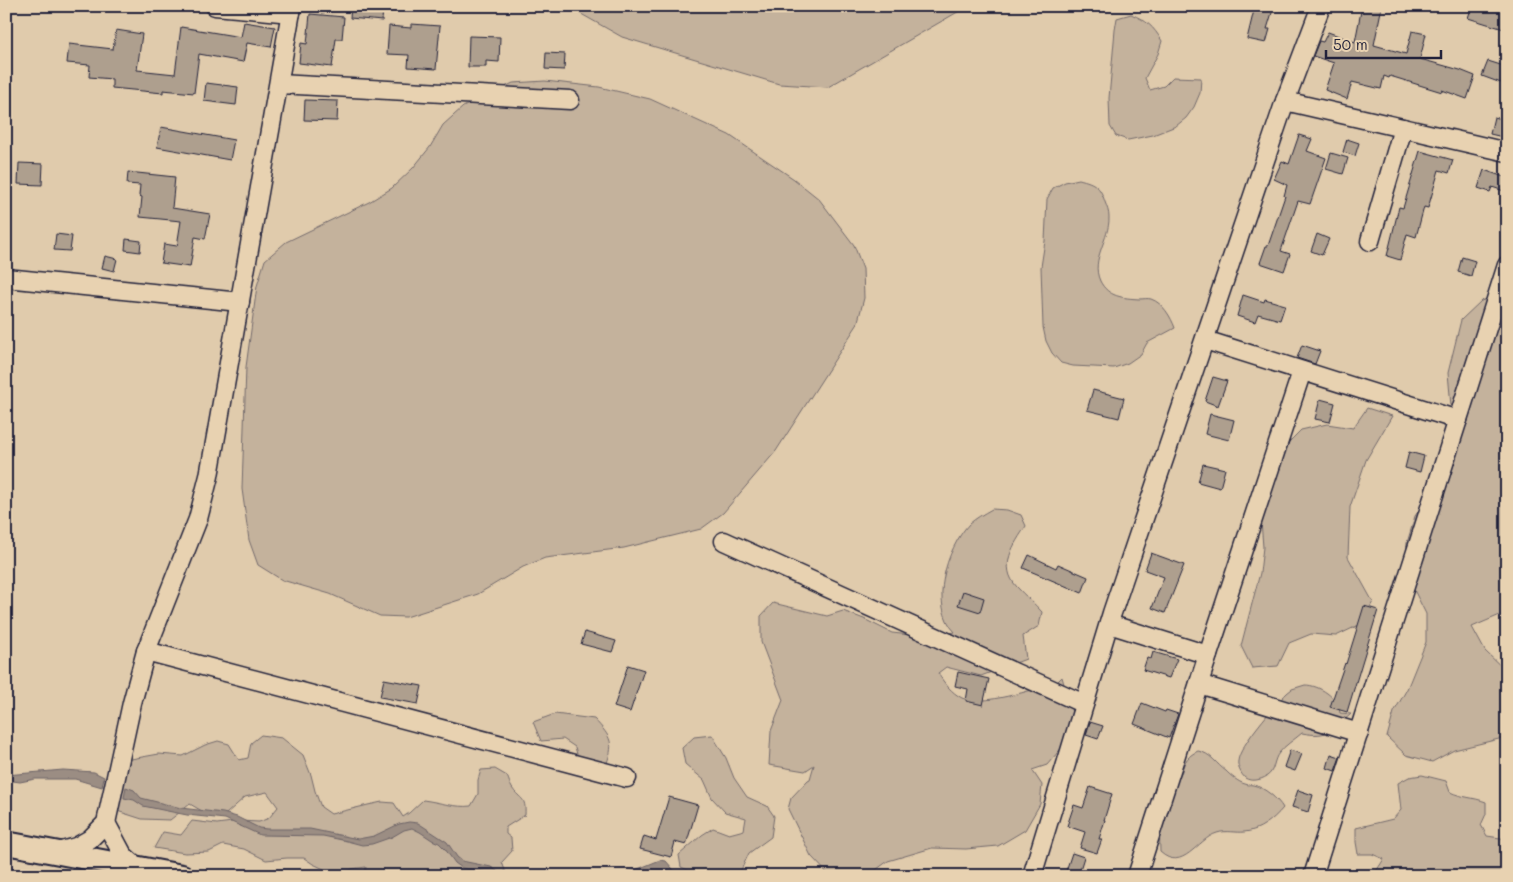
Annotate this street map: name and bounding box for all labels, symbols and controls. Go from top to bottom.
scale bar [1326,28,1440,60]
text: 50 m [1333,34,1368,54]

